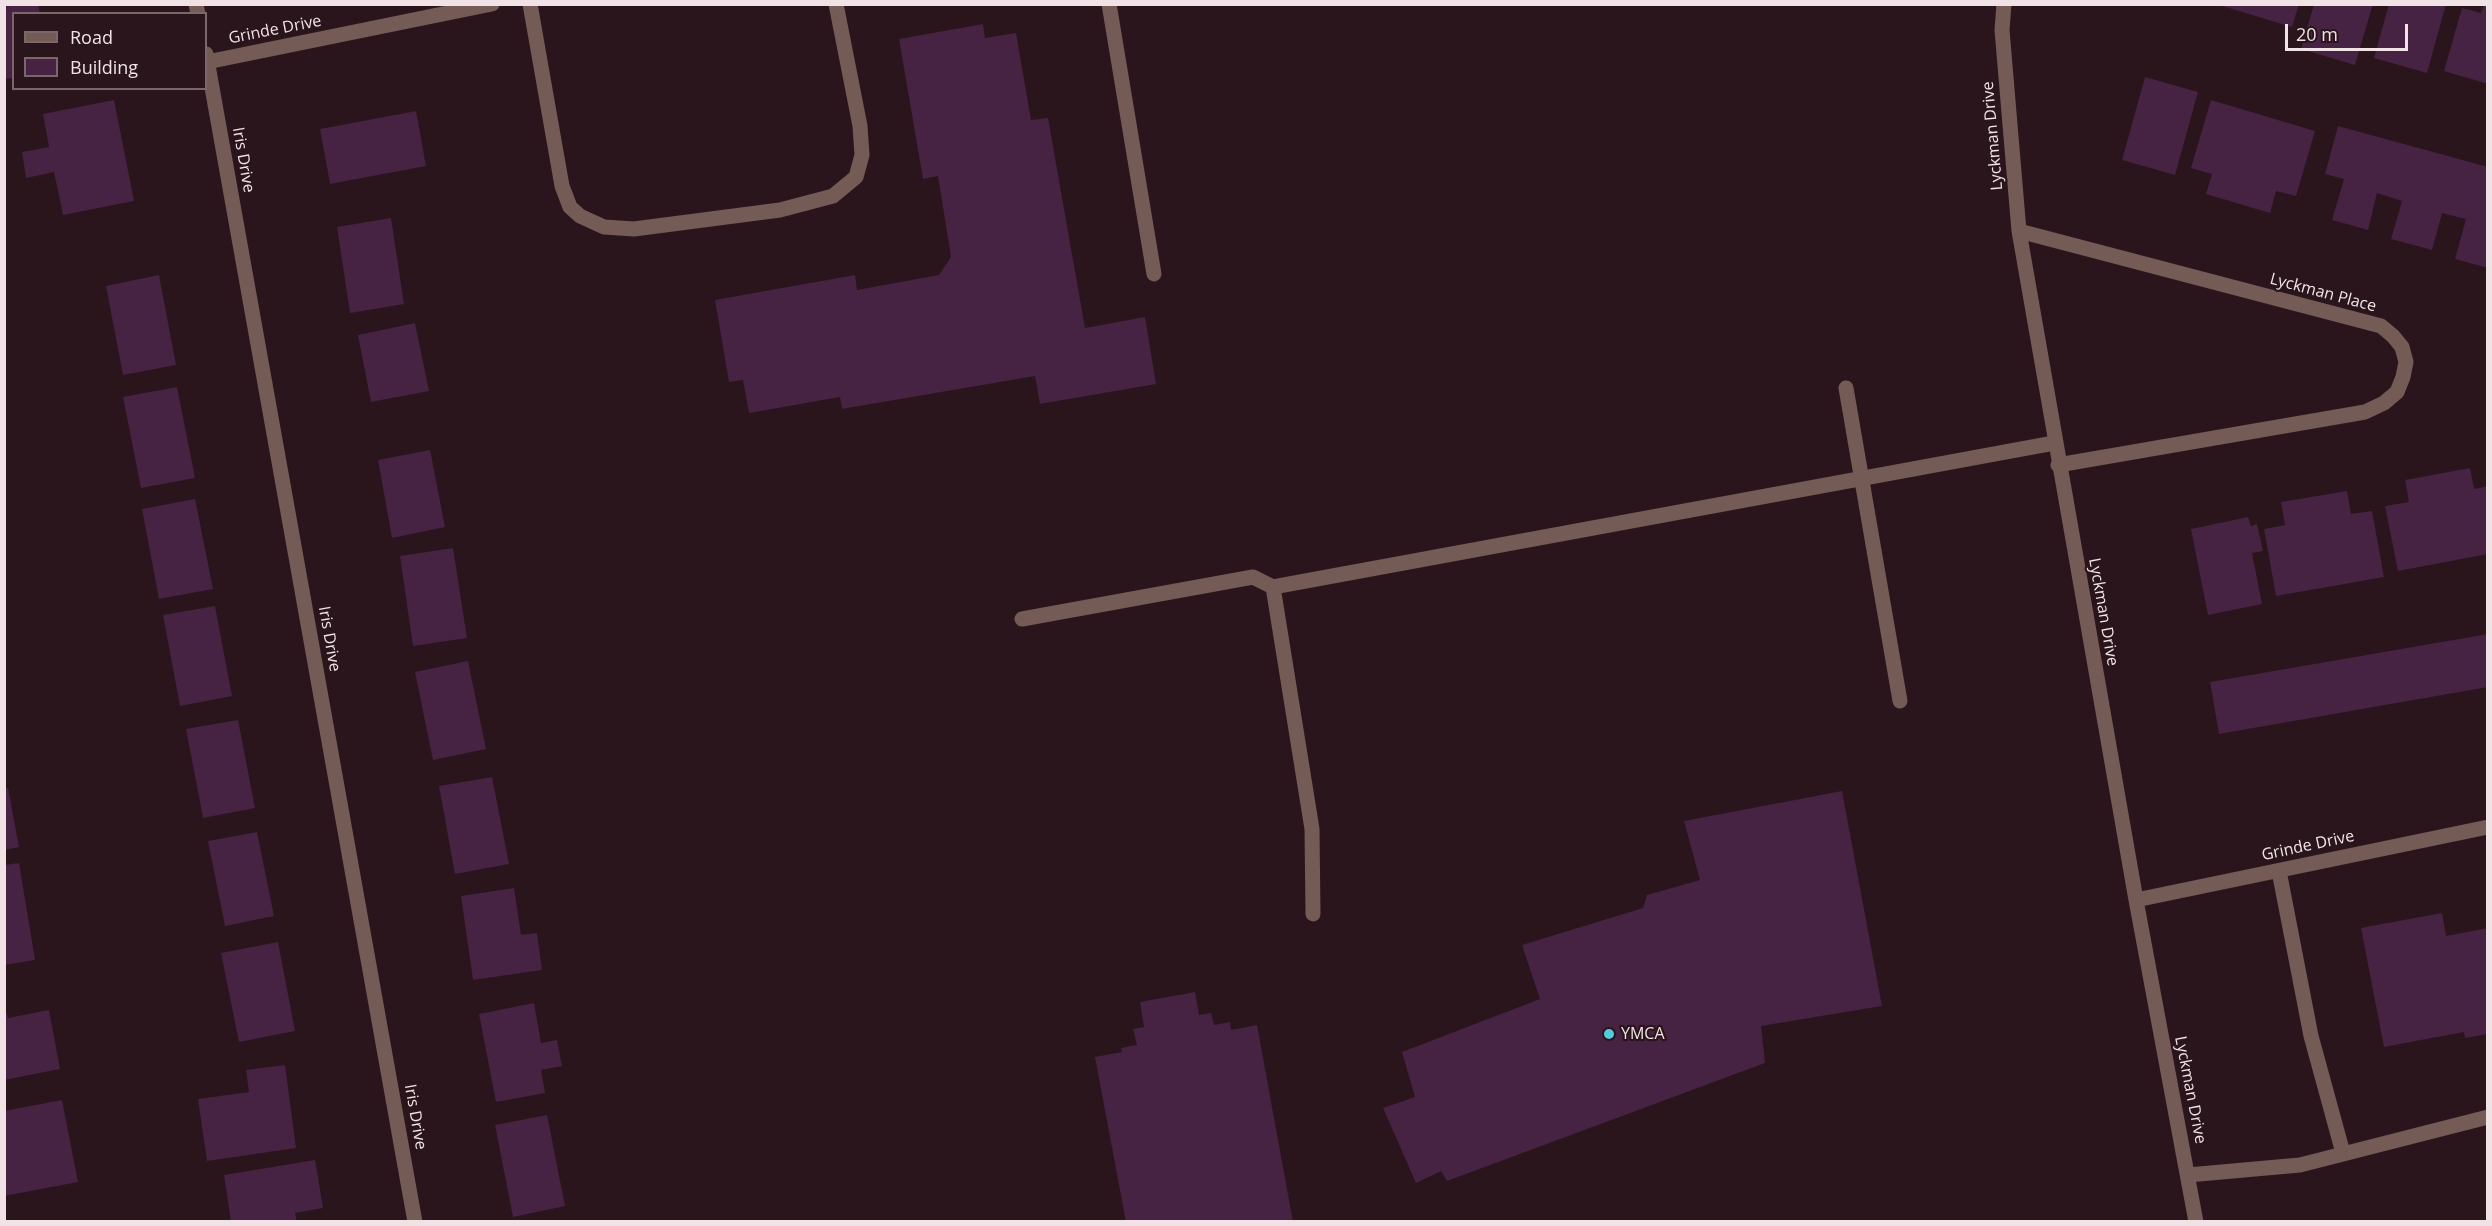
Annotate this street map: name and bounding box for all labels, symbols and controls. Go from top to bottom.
legend [12,12,207,90]
street label: Grinde Drive [227,12,323,48]
scale bar [2288,12,2411,50]
text: 20 m [2296,22,2338,46]
text: Road [70,25,113,49]
text: Building [70,55,138,79]
street label: Lyckman Drive [1979,81,2007,191]
street label: Iris Drive [228,126,258,194]
street label: Lyckman Place [2268,270,2378,316]
street label: Lyckman Drive [2084,557,2122,667]
street label: Iris Drive [314,605,344,673]
street label: Grinde Drive [2260,827,2356,865]
place label: YMCA [1621,1024,1665,1044]
marker: YMCA [1602,1027,1616,1041]
street label: Lyckman Drive [2170,1035,2210,1145]
street label: Iris Drive [400,1083,430,1151]

